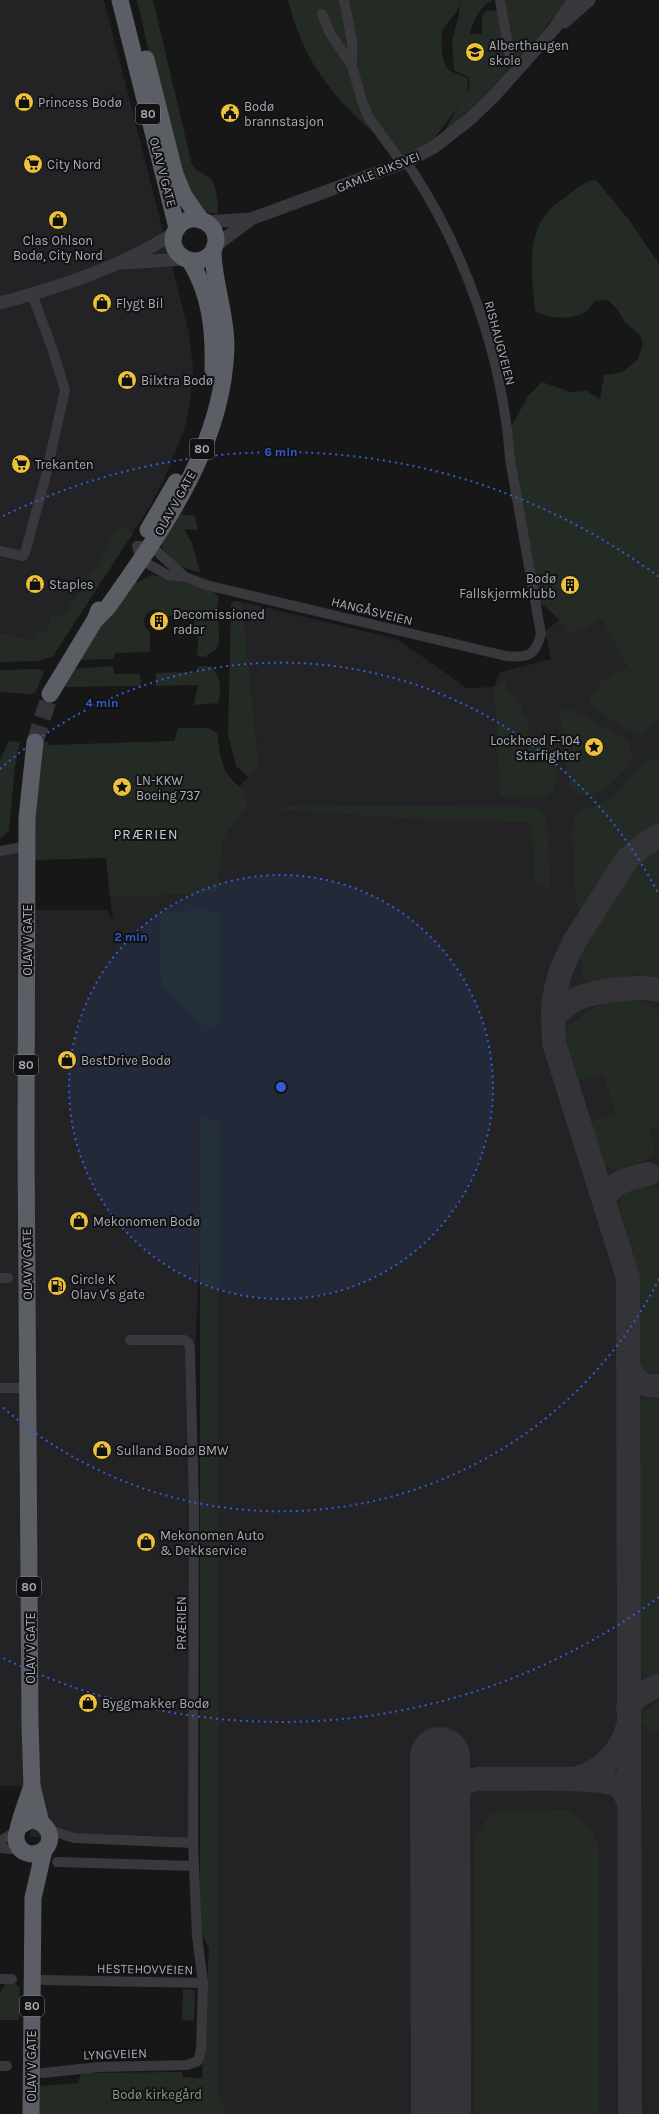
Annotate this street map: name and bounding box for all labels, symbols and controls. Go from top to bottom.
place label: Alberthaugen skole [489,38,569,68]
school or university icon: Alberthaugen skole [464,41,486,63]
shop icon: Princess Bodø [13,91,35,113]
place label: Princess Bodø [38,95,122,110]
place label: Bodø brannstasjon [244,99,324,129]
public building icon: Bodø brannstasjon [219,102,241,124]
road number: 80 [136,104,160,124]
street label: OLAV V GATE [147,136,179,208]
street label: GAMLE RIKSVEI [334,148,422,196]
supermarket icon: City Nord [22,153,44,175]
place label: City Nord [47,157,101,172]
shop icon: Clas Ohlson Bodø, City Nord [47,209,69,231]
place label: Clas Ohlson Bodø, City Nord [13,233,103,263]
shop icon: Flygt Bil [91,292,113,314]
place label: Flygt Bil [116,296,163,311]
street label: RISHAUGVEIEN [482,299,518,387]
shop icon: Bilxtra Bodø [116,369,138,391]
place label: Bilxtra Bodø [141,373,213,388]
road number: 80 [190,439,214,459]
text: 6 min [264,445,298,459]
supermarket icon: Trekanten [10,453,32,475]
place label: Trekanten [35,457,94,472]
street label: OLAV V GATE [151,468,199,538]
place label: Bodø Fallskjermklubb [459,571,556,601]
shop icon: Staples [24,573,46,595]
building icon: Bodø Fallskjermklubb [559,574,581,596]
place label: Staples [49,577,94,592]
street label: HANGÅSVEIEN [330,593,414,628]
place label: Decomissioned radar [173,607,265,637]
building icon: Decomissioned radar [148,610,170,632]
text: 4 min [86,696,118,710]
place label: Lockheed F-104 Starfighter [490,733,580,763]
place icon: Lockheed F-104 Starfighter [583,736,605,758]
place label: LN-KKW Boeing 737 [136,773,200,803]
place icon: LN-KKW Boeing 737 [111,776,133,798]
district label: PRÆRIEN [113,826,179,843]
street label: OLAV V GATE [20,904,35,976]
text: 2 min [114,930,148,944]
shop icon: BestDrive Bodø [56,1049,78,1071]
place label: BestDrive Bodø [81,1053,171,1068]
road number: 80 [14,1055,38,1075]
centre of rings [274,1080,288,1094]
shop icon: Mekonomen Bodø [68,1210,90,1232]
place label: Mekonomen Bodø [93,1214,200,1229]
street label: OLAV V GATE [19,1228,35,1300]
place label: Circle K Olav V's gate [71,1272,145,1302]
fuel station icon: Circle K Olav V's gate [46,1275,68,1297]
shop icon: Sulland Bodø BMW [91,1439,113,1461]
place label: Sulland Bodø BMW [116,1443,229,1458]
place label: Mekonomen Auto & Dekkservice [160,1528,264,1558]
shop icon: Mekonomen Auto & Dekkservice [135,1531,157,1553]
road number: 80 [17,1577,41,1597]
street label: PRÆRIEN [174,1596,189,1650]
street label: OLAV V GATE [23,1612,38,1684]
shop icon: Byggmakker Bodø [77,1692,99,1714]
place label: Byggmakker Bodø [102,1696,209,1711]
street label: HESTEHOVVEIEN [97,1961,193,1977]
road number: 80 [20,1996,44,2016]
street label: OLAV V GATE [24,2030,39,2102]
street label: LYNGVEIEN [83,2045,147,2063]
park label: Bodø kirkegård [112,2087,202,2102]

